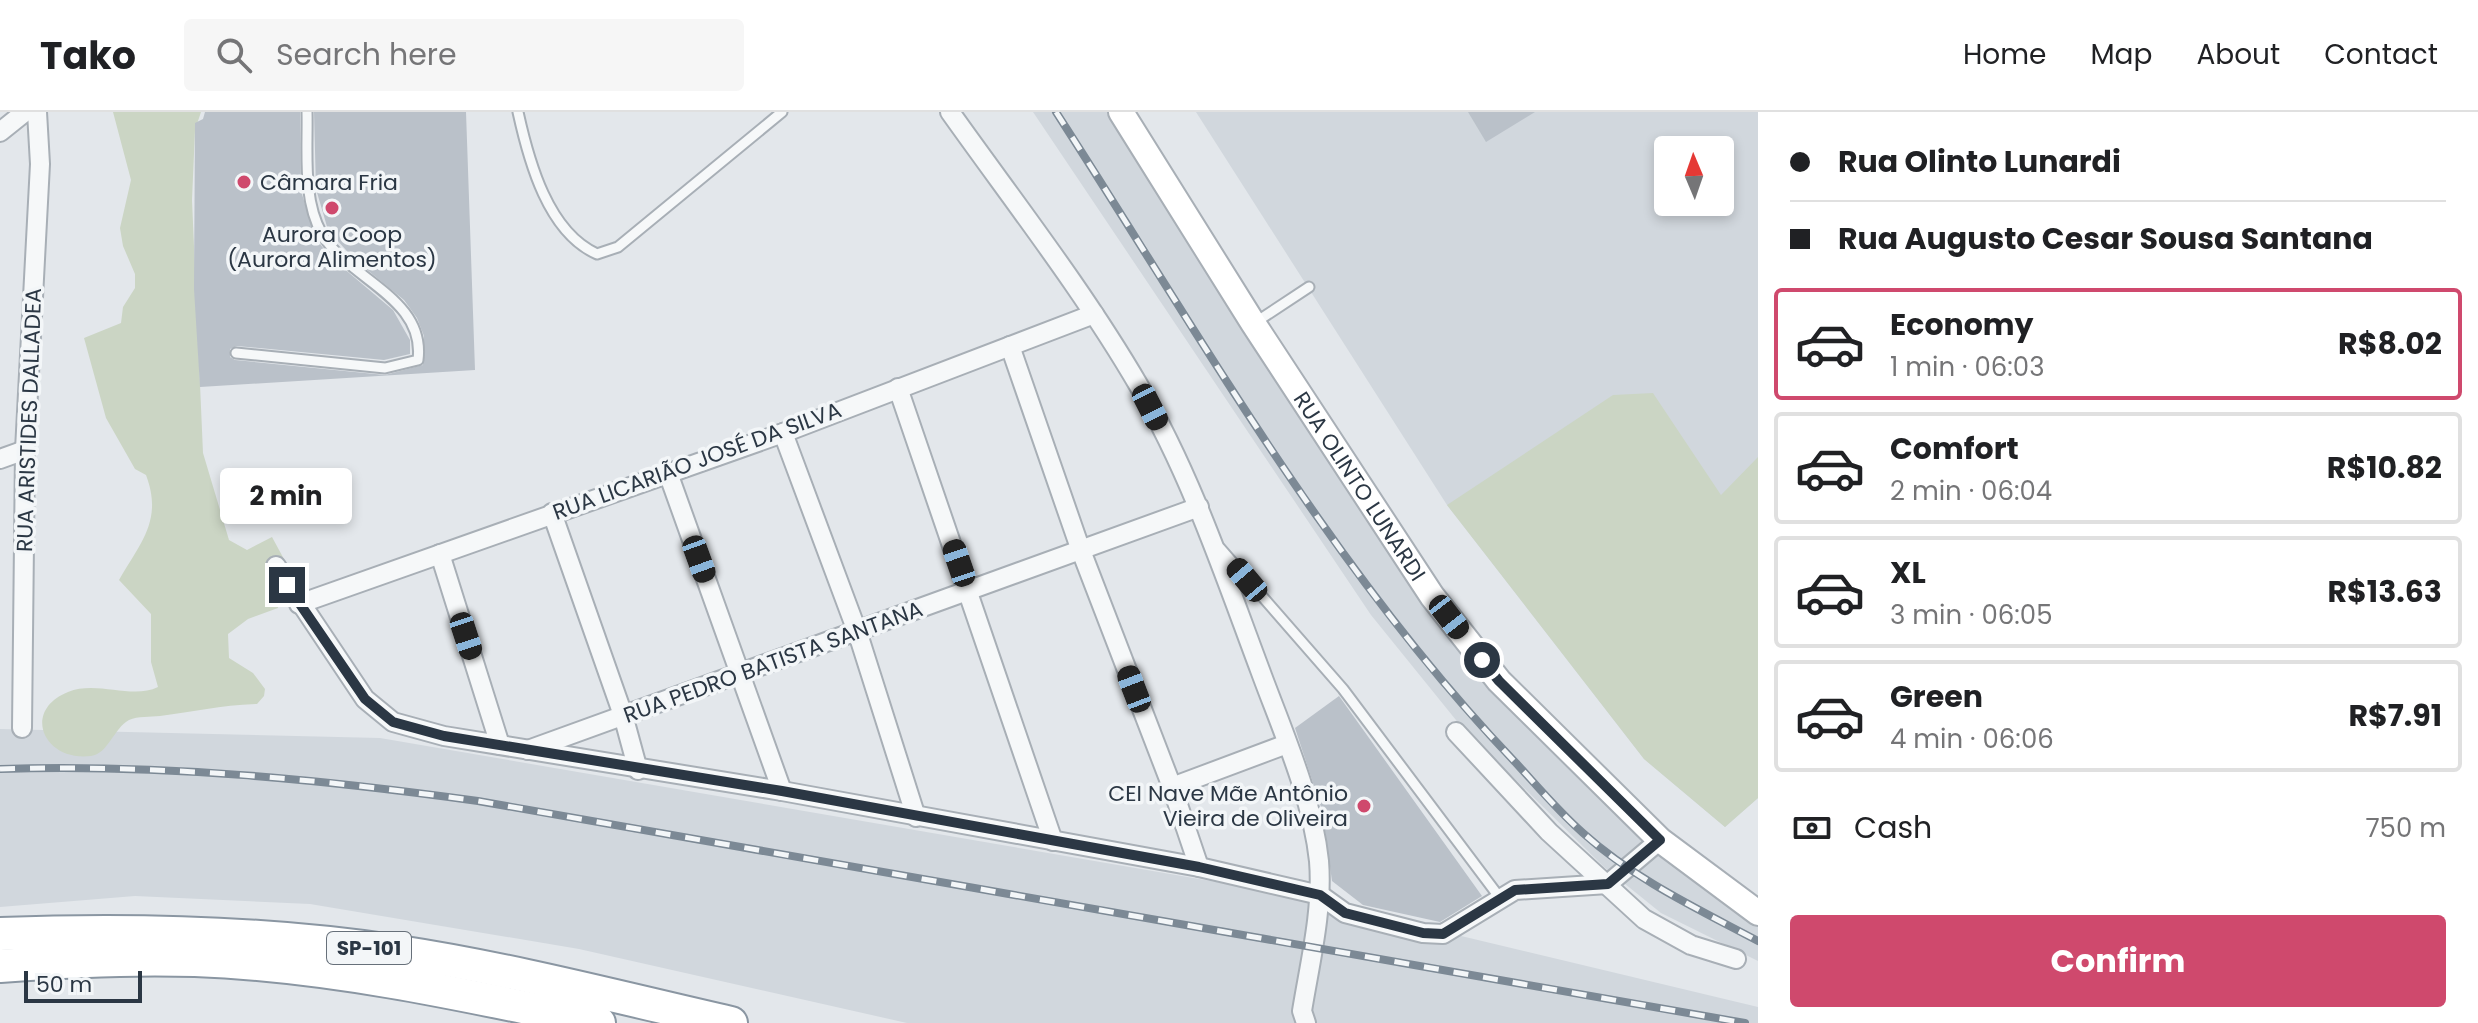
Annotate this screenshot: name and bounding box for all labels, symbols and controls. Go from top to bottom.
search box [184,19,744,91]
text: Tako [40,29,136,82]
icon: search [212,33,256,77]
text: Search here [276,33,457,76]
text: Home [1963,35,2046,74]
text: Map [2090,35,2152,74]
text: About [2196,35,2280,74]
text: Contact [2324,35,2438,74]
north arrow [1654,136,1734,216]
map controls [1654,136,1734,216]
text: Rua Olinto Lunardi [1838,140,2121,183]
place label: Câmara Fria [260,167,398,198]
marker: Câmara Fria [235,173,253,191]
marker: Aurora Coop (Aurora Alimentos) [323,199,341,217]
text: Rua Augusto Cesar Sousa Santana [1838,217,2373,260]
place label: Aurora Coop (Aurora Alimentos) [227,219,437,275]
street label: RUA ARISTIDES DALLADEA [9,287,49,553]
text: Economy [1890,303,2034,346]
icon: car [1794,308,1866,380]
text: R$8.02 [2338,322,2442,365]
text: 1 min · 06:03 [1890,349,2045,385]
car [1128,380,1172,434]
street label: RUA OLINTO LUNARDI [1286,385,1433,587]
street label: RUA LICARIÃO JOSÉ DA SILVA [548,394,846,528]
text: Comfort [1890,427,2019,470]
icon: car [1794,432,1866,504]
text: R$10.82 [2327,446,2442,489]
callout: 2 min [221,469,353,525]
text: 2 min · 06:04 [1890,473,2052,509]
text: 2 min [249,478,323,514]
car [680,532,718,586]
car [940,536,978,590]
text: XL [1890,551,1926,594]
car [1222,554,1272,606]
icon: car [1794,556,1866,628]
route end [269,567,305,603]
text: R$13.63 [2328,570,2442,613]
car [1425,591,1473,643]
street label: RUA PEDRO BATISTA SANTANA [619,593,927,731]
text: 3 min · 06:05 [1890,597,2053,633]
car [447,609,485,663]
route start [1464,642,1500,678]
car [1114,662,1154,716]
text: Green [1890,675,1983,718]
icon: car [1794,680,1866,752]
text: R$7.91 [2348,694,2442,737]
text: 4 min · 06:06 [1890,721,2054,757]
place label: CEI Nave Mãe Antônio Vieira de Oliveira [1108,778,1348,834]
marker: CEI Nave Mãe Antônio Vieira de Oliveira [1355,797,1373,815]
icon: cash [1790,806,1834,850]
text: Cash [1854,806,1932,849]
text: 750 m [2365,810,2446,846]
button: Confirm [1790,915,2446,1007]
road number: SP-101 [327,932,411,964]
scale bar [24,967,142,1003]
text: 50 m [36,969,92,1000]

